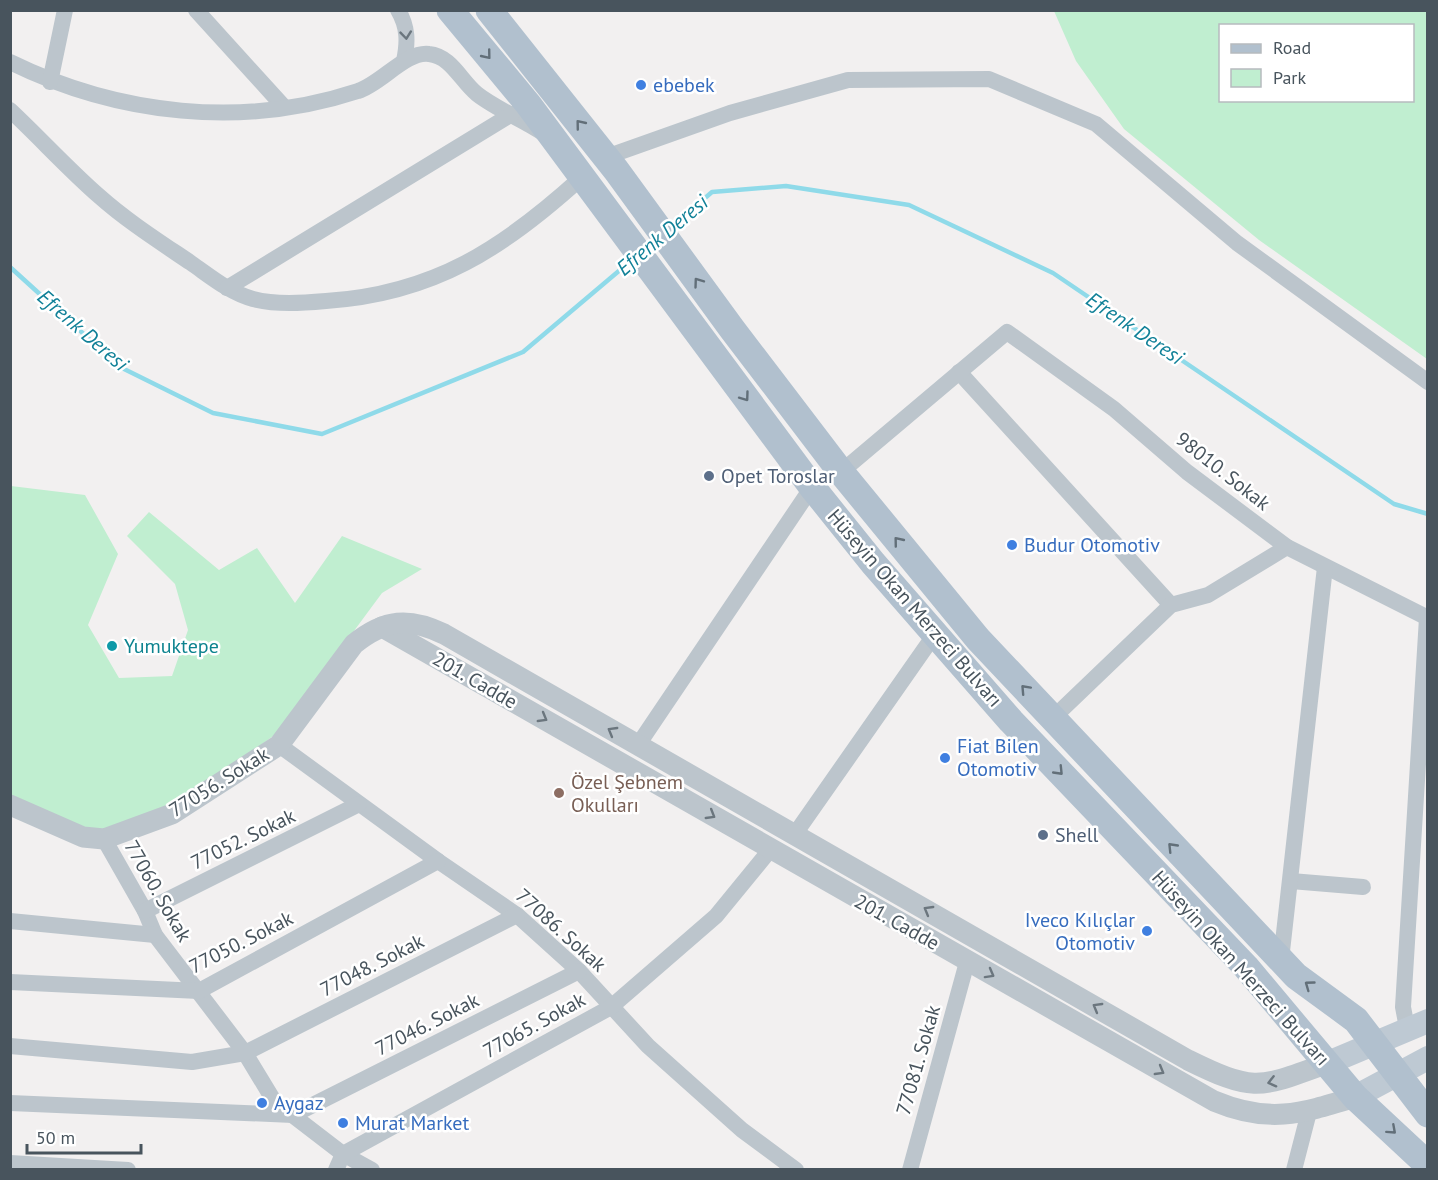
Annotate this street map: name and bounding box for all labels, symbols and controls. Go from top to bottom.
legend [1219,24,1414,102]
one-way arrow [399,30,412,39]
text: Road [1273,36,1311,59]
one-way arrow [480,49,491,60]
text: Park [1273,66,1306,89]
place label: ebebek [653,72,715,98]
marker: ebebek [634,78,648,92]
one-way arrow [576,120,587,131]
water label: Efrenk Deresi [611,188,714,281]
one-way arrow [694,278,705,289]
water label: Efrenk Deresi [32,283,134,377]
water label: Efrenk Deresi [1081,286,1189,371]
one-way arrow [738,390,749,401]
street label: 98010. Sokak [1170,426,1276,516]
place label: Opet Toroslar [721,463,835,489]
marker: Opet Toroslar [702,469,716,483]
street label: Hüseyin Okan Merzeci Bulvarı [822,504,1008,712]
place label: Budur Otomotiv [1024,532,1160,558]
one-way arrow [894,537,905,548]
marker: Budur Otomotiv [1005,538,1019,552]
place label: Yumuktepe [124,633,219,659]
marker: Yumuktepe [105,639,119,653]
street label: 201. Cadde [428,645,522,715]
one-way arrow [1021,685,1032,696]
one-way arrow [536,711,547,722]
one-way arrow [608,726,618,738]
place label: Fiat Bilen Otomotiv [957,733,1039,782]
street label: 77056. Sokak [164,741,274,823]
marker: Fiat Bilen Otomotiv [938,751,952,765]
one-way arrow [1052,765,1063,775]
place label: Özel Şebnem Okulları [571,769,683,818]
marker: Özel Şebnem Okulları [552,786,566,800]
street label: 77052. Sokak [187,802,300,875]
one-way arrow [705,808,715,820]
place label: Shell [1055,822,1099,848]
marker: Shell [1036,828,1050,842]
street label: 77060. Sokak [118,836,198,947]
one-way arrow [1169,843,1180,854]
street label: Hüseyin Okan Merzeci Bulvarı [1146,865,1336,1071]
street label: 77086. Sokak [510,883,612,978]
street label: 201. Cadde [850,888,944,956]
street label: 77050. Sokak [185,905,298,979]
one-way arrow [924,906,934,917]
place label: Iveco Kılıçlar Otomotiv [1025,907,1135,956]
marker: Iveco Kılıçlar Otomotiv [1140,924,1154,938]
street label: 77048. Sokak [316,928,429,1002]
one-way arrow [984,967,994,978]
one-way arrow [1305,982,1316,993]
street label: 77065. Sokak [478,986,590,1064]
street label: 77046. Sokak [371,987,484,1061]
street label: 77081. Sokak [890,1002,946,1118]
one-way arrow [1093,1003,1103,1015]
one-way arrow [1154,1063,1164,1075]
one-way arrow [1267,1075,1277,1088]
place label: Aygaz [274,1090,324,1116]
marker: Aygaz [255,1096,269,1110]
place label: Murat Market [355,1110,469,1136]
marker: Murat Market [336,1116,350,1130]
scale bar [27,1117,141,1155]
one-way arrow [1385,1123,1396,1134]
text: 50 m [36,1126,75,1149]

